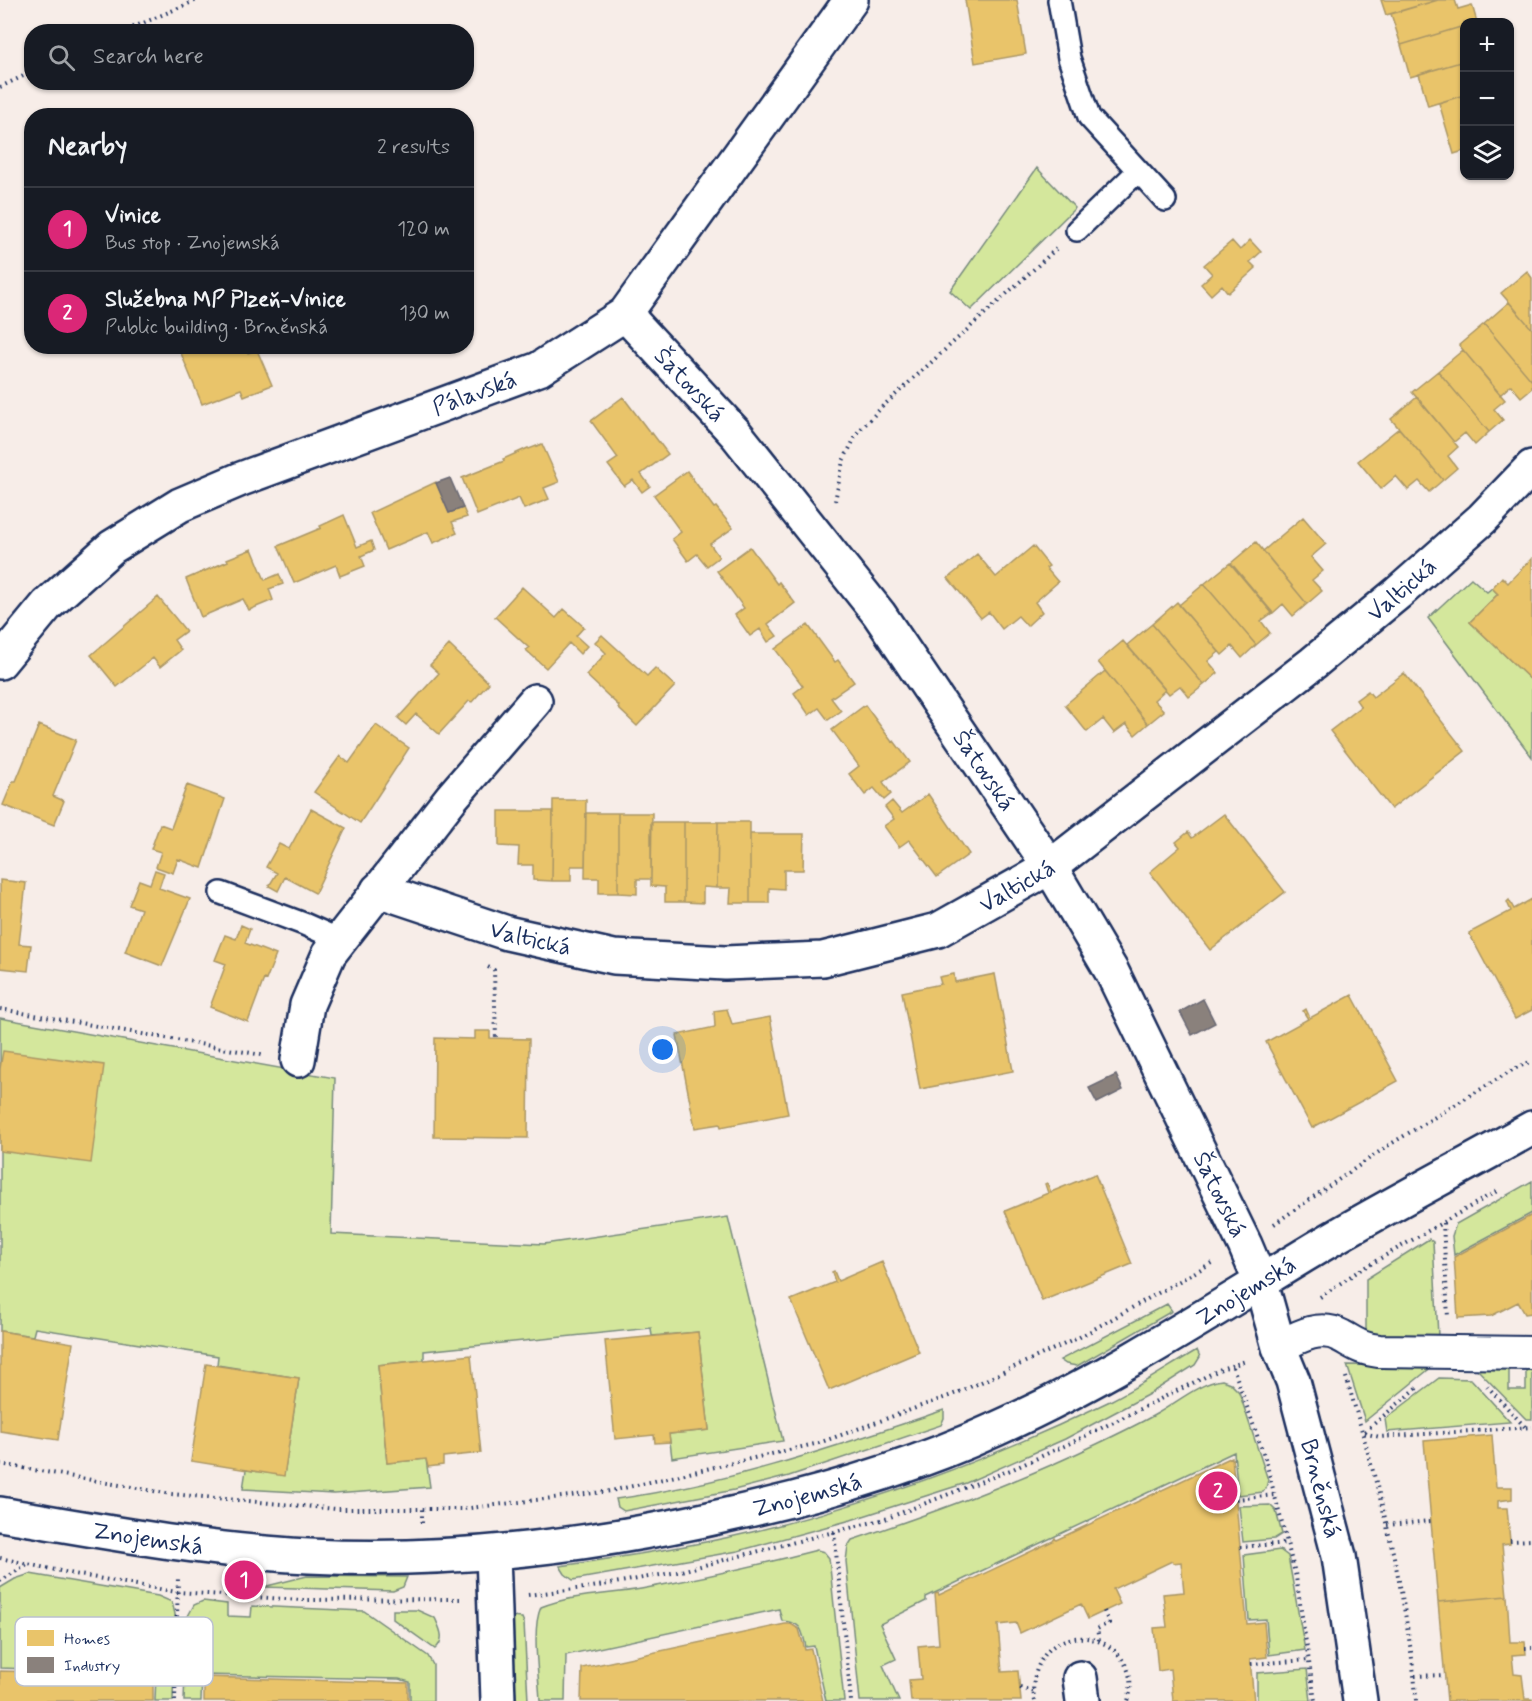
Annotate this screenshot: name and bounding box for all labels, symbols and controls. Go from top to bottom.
map controls [1460,18,1514,180]
button: + [1460,18,1514,72]
search box [24,24,474,90]
icon: search [45,41,78,74]
text: Search here [93,43,204,71]
button: − [1460,72,1514,126]
button: layers [1460,126,1514,180]
text: Nearby [48,130,127,164]
text: 2 results [377,134,450,161]
text: Vinice [105,202,161,230]
text: 1 [63,216,72,243]
text: 120 m [397,216,450,243]
text: Bus stop · Znojemská [105,230,280,257]
text: Služebna MP Plzeň-Vinice [105,286,346,314]
text: 2 [63,300,72,327]
text: 130 m [399,300,450,327]
text: Public building · Brněnská [105,314,328,341]
street label: Šatovská [647,341,732,430]
street label: Pálavská [428,365,521,424]
street label: Valtická [1361,552,1444,629]
street label: Šatovská [945,724,1022,818]
street label: Valtická [974,853,1061,921]
street label: Valtická [485,914,574,964]
your location [648,1035,677,1064]
street label: Šatovská [1185,1147,1253,1243]
street label: Znojemská [1191,1250,1303,1335]
street label: Brněnská [1292,1436,1348,1542]
street label: Znojemská [750,1467,866,1526]
pin: 2 [1198,1468,1238,1514]
street label: Znojemská [90,1516,205,1563]
pin: 1 [224,1558,264,1602]
legend [15,1617,213,1686]
text: Homes [64,1629,110,1650]
text: Industry [64,1656,120,1677]

